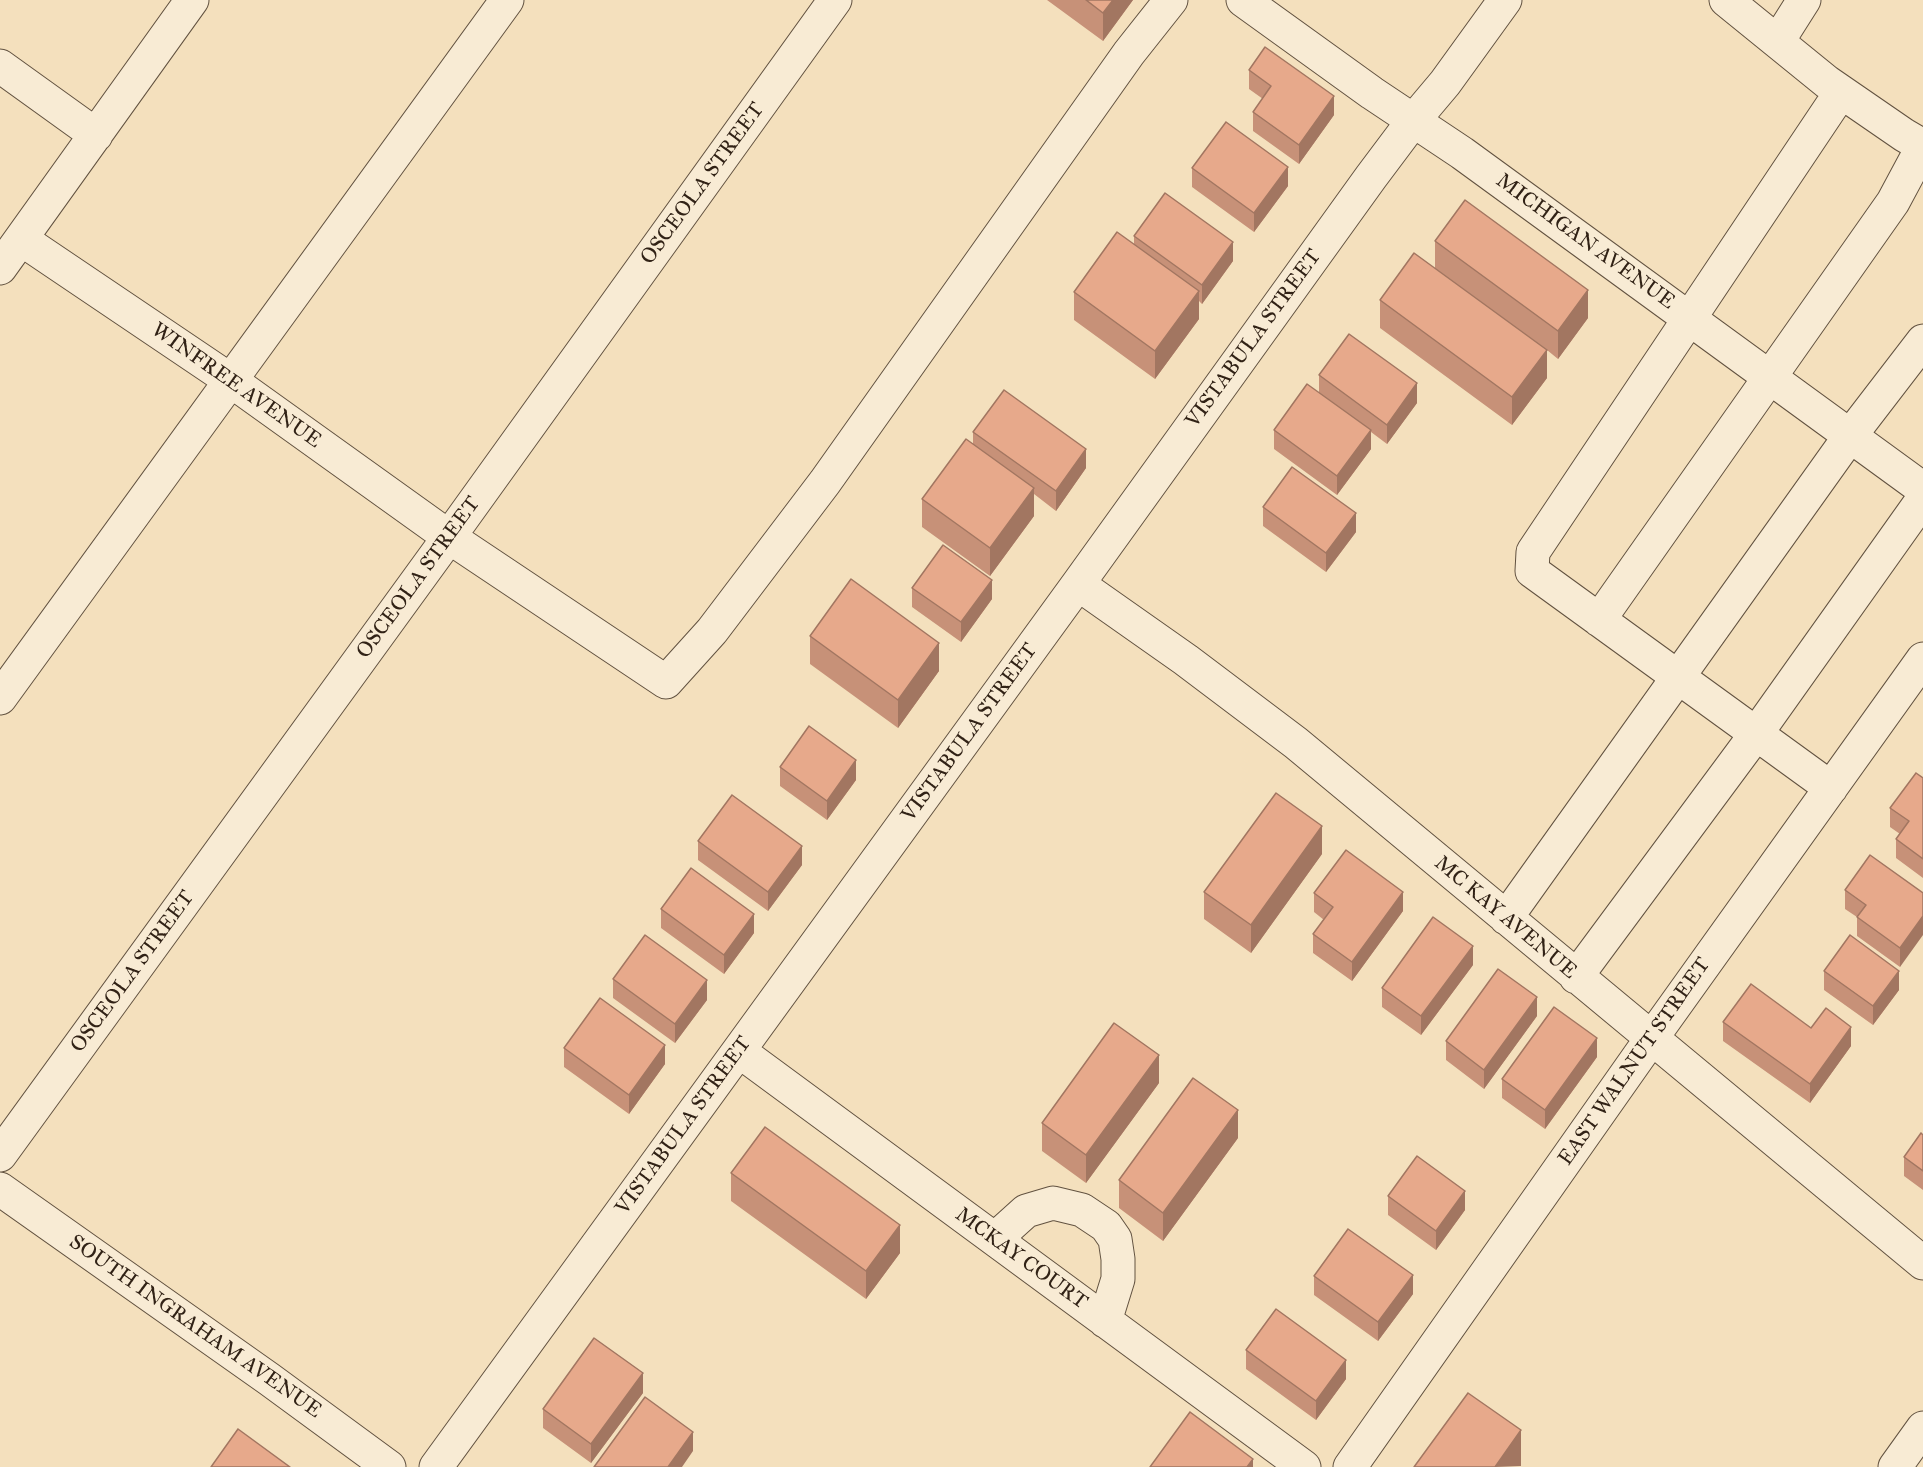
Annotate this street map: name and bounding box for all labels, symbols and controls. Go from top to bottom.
street label: OSCEOLA STREET [636,98,770,270]
street label: MICHIGAN AVENUE [1491,169,1679,315]
street label: VISTABULA STREET [1181,245,1327,433]
street label: WINFREE AVENUE [146,318,326,454]
street label: OSCEOLA STREET [352,492,486,664]
street label: VISTABULA STREET [897,639,1043,827]
street label: MC KAY AVENUE [1429,851,1581,985]
street label: OSCEOLA STREET [66,886,200,1058]
street label: EAST WALNUT STREET [1554,953,1716,1171]
street label: VISTABULA STREET [611,1032,757,1220]
street label: MCKAY COURT [950,1202,1092,1316]
street label: SOUTH INGRAHAM AVENUE [64,1230,326,1424]

